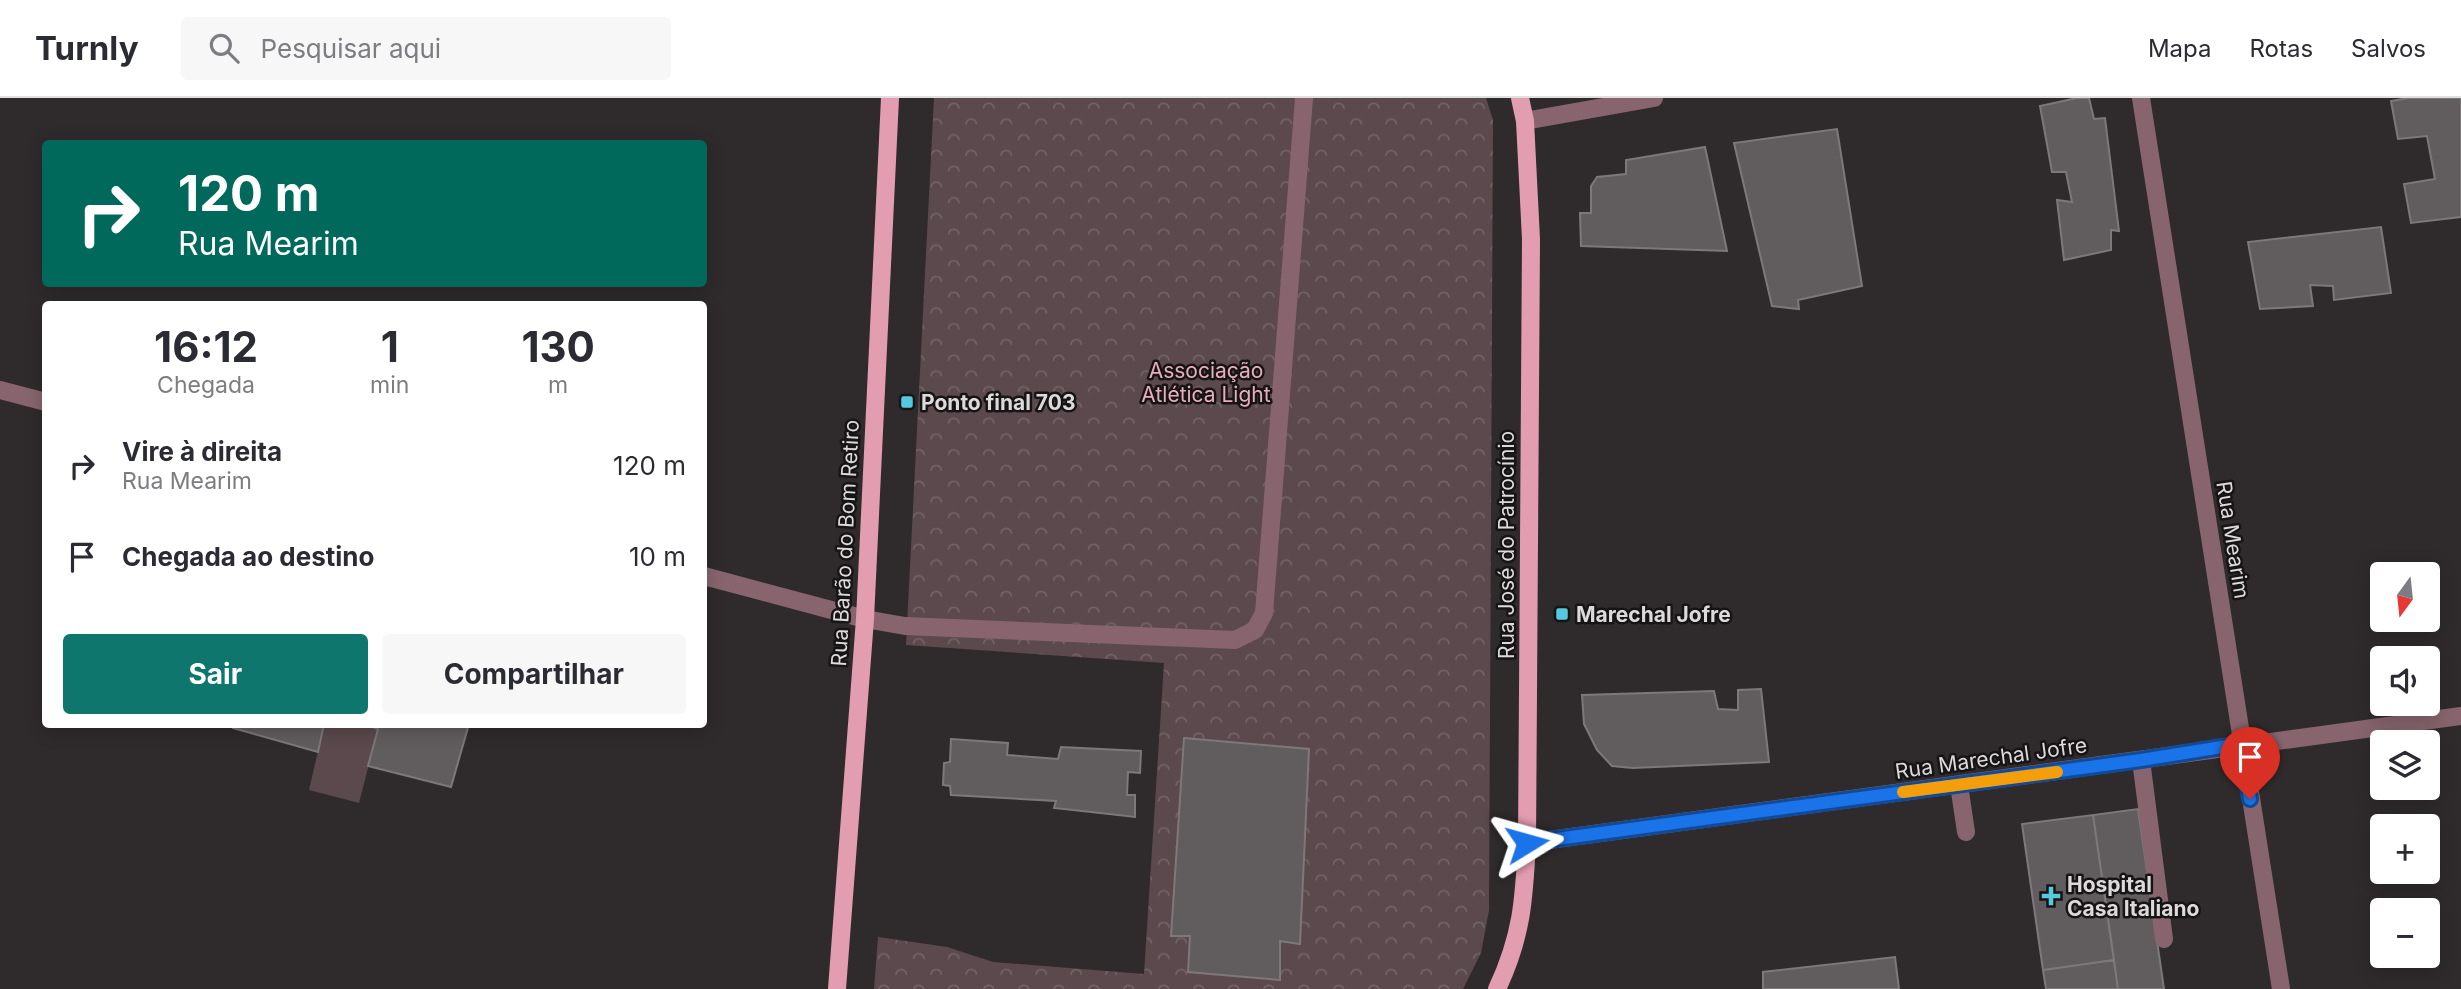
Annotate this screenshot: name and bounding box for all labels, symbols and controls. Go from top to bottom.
search box [181,17,671,80]
text: Turnly [35,28,139,68]
icon: search [205,29,243,67]
text: Pesquisar aqui [261,33,441,64]
text: Mapa [2148,34,2212,63]
text: Rotas [2250,34,2313,63]
text: Salvos [2351,34,2426,63]
text: 120 m [178,164,319,223]
icon: right [63,168,154,259]
text: Rua Mearim [178,224,359,263]
text: 16:12 [154,321,258,372]
text: 1 [381,321,399,372]
text: 130 [521,321,595,372]
park label: Associação Atlética Light [1141,358,1271,407]
text: Chegada [157,371,255,399]
text: min [370,371,409,399]
text: m [548,371,568,399]
place label: Ponto final 703 [921,390,1075,415]
marker: Ponto final 703 [899,394,915,410]
street label: Rua Barão do Bom Retiro [826,419,864,667]
street label: Rua José do Patrocínio [1494,431,1519,659]
text: Vire à direita [122,436,282,467]
icon: right [63,447,101,485]
text: 120 m [613,450,686,481]
text: Rua Mearim [122,467,252,495]
street label: Rua Mearim [2211,479,2255,601]
icon: arrive [63,538,101,576]
text: Chegada ao destino [122,541,374,572]
text: 10 m [629,541,686,572]
north arrow [2370,562,2440,632]
map controls [2370,562,2440,968]
place label: Marechal Jofre [1576,602,1731,627]
marker: Marechal Jofre [1554,606,1570,622]
button: Sair [63,634,368,714]
button: Compartilhar [382,634,686,714]
button: sound [2370,646,2440,716]
pin [2220,727,2280,799]
button: layers [2370,730,2440,800]
street label: Rua Marechal Jofre [1893,732,2089,784]
icon: arrive [2231,738,2269,776]
position arrow [1490,806,1564,880]
button: + [2370,814,2440,884]
place label: Hospital Casa Italiano [2067,872,2199,921]
marker: Hospital Casa Italiano [2041,886,2061,906]
button: − [2370,898,2440,968]

